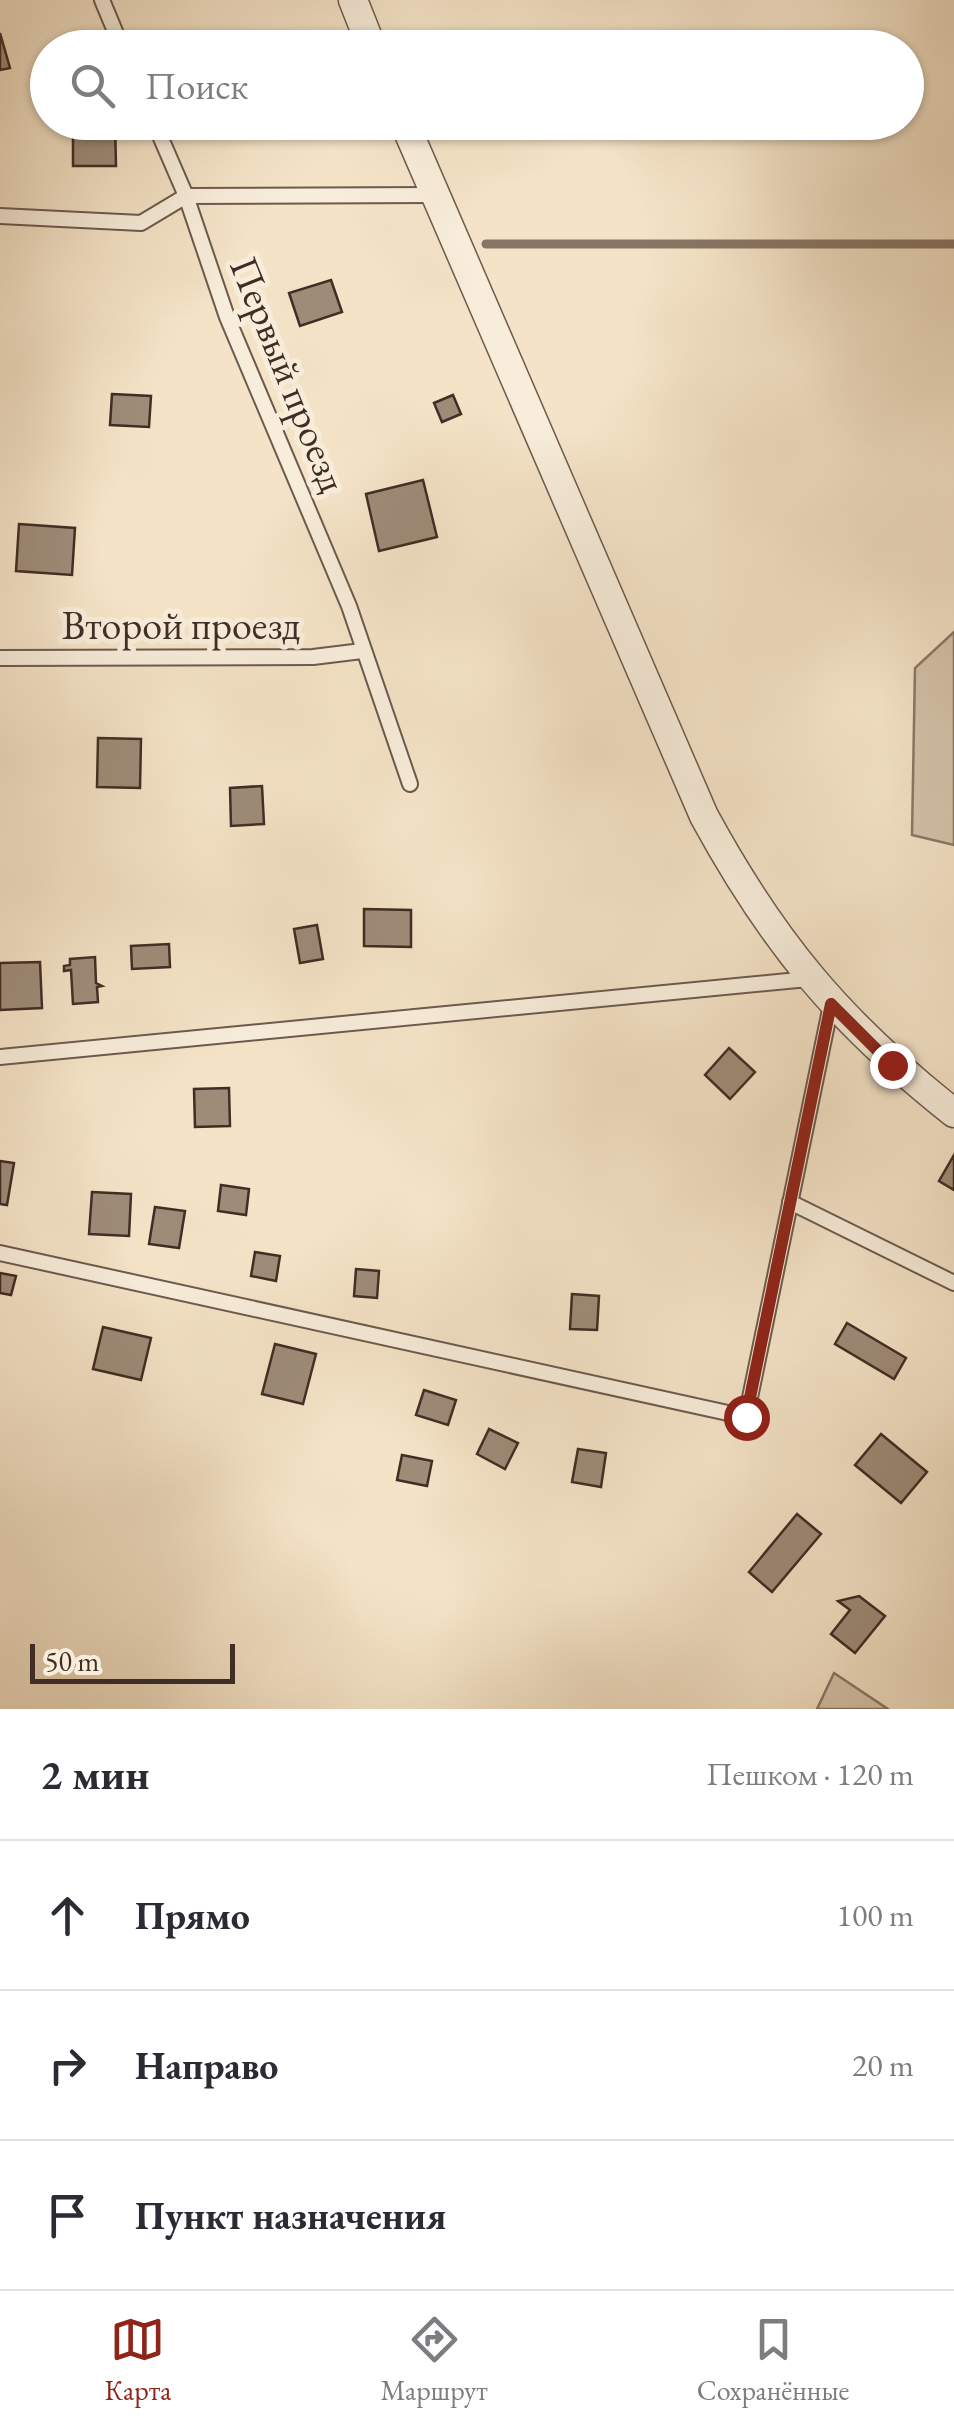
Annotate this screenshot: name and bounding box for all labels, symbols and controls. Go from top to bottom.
search box [30,30,924,140]
icon: search [65,58,120,113]
text: Поиск [145,61,248,110]
street label: Первый проезд [218,249,360,499]
street label: Второй проезд [62,599,300,651]
route end [870,1043,916,1089]
route start [724,1395,770,1441]
scale bar [30,1639,235,1684]
text: 50 m [45,1643,99,1679]
text: 2 мин [40,1747,149,1802]
text: Пешком · 120 m [706,1753,914,1795]
icon: ahead [40,1888,95,1943]
text: Прямо [135,1891,250,1940]
text: 100 m [837,1894,914,1936]
icon: right [40,2038,95,2093]
text: Направо [135,2041,278,2090]
text: 20 m [852,2044,914,2086]
icon: arrive [40,2188,95,2243]
text: Пункт назначения [135,2191,446,2240]
tab: Карта [105,2312,171,2408]
tab: Маршрут [380,2312,488,2408]
tab: Сохранённые [697,2312,849,2408]

